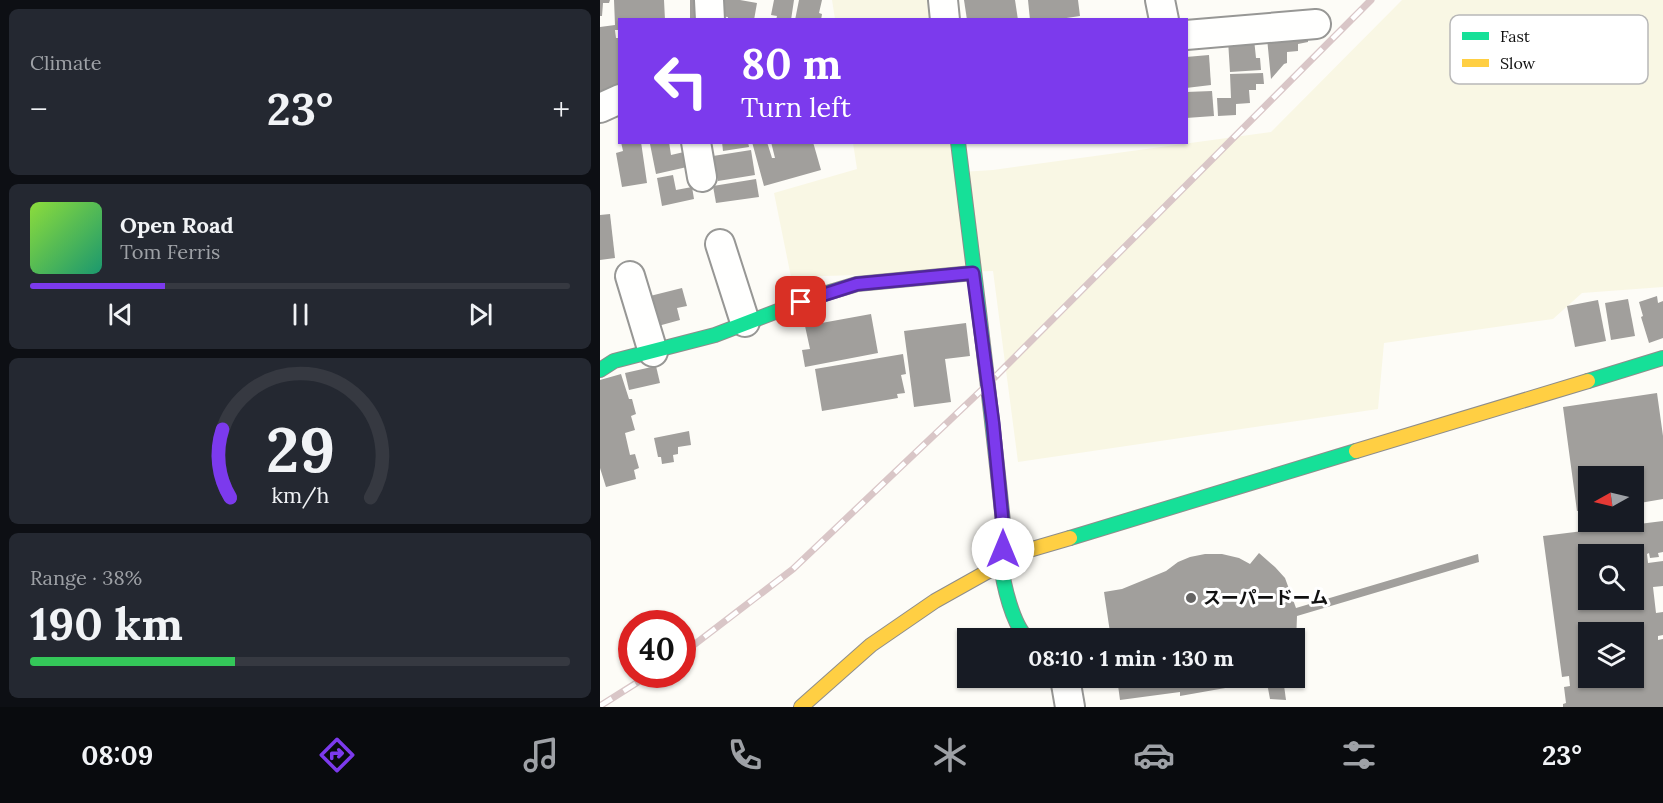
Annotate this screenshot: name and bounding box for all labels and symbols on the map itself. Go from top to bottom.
legend [1450,15,1648,84]
text: Fast [1500,26,1531,46]
text: Slow [1500,53,1536,73]
pin [775,276,826,327]
north arrow [1578,466,1644,532]
position arrow [971,517,1035,581]
place label: スーパードーム [1203,586,1328,609]
marker: スーパードーム [1184,591,1198,605]
speed limit sign: 40 [618,610,696,688]

